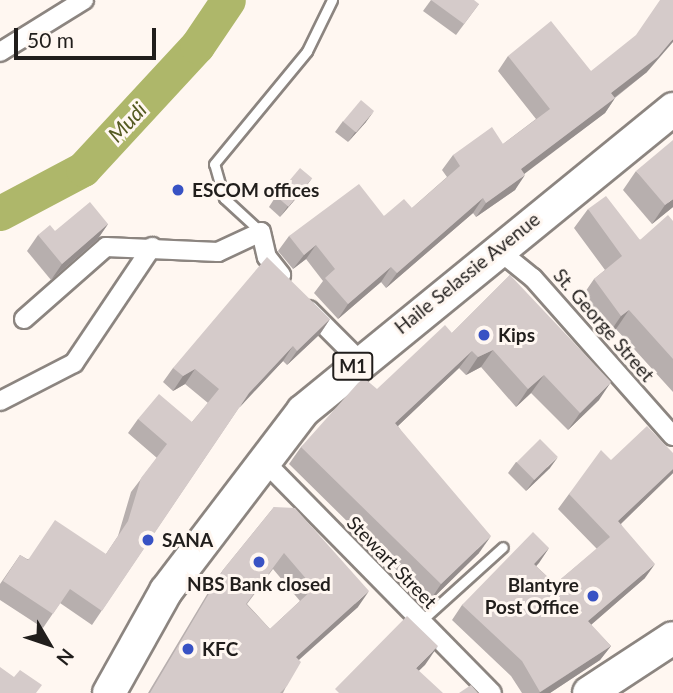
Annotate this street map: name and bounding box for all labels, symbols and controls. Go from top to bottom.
scale bar [18,14,159,58]
text: 50 m [27,27,74,52]
water label: Mudi [102,97,152,147]
place label: ESCOM offices [192,179,319,201]
marker: ESCOM offices [170,182,186,198]
street label: Haile Selassie Avenue [390,207,544,339]
street label: St. George Street [549,264,659,386]
place label: Kips [498,324,535,346]
marker: Kips [476,327,492,343]
road number: M1 [332,352,374,380]
street label: Stewart Street [342,511,442,613]
place label: SANA [162,529,213,551]
marker: SANA [140,532,156,548]
marker: NBS Bank closed [251,554,267,570]
place label: NBS Bank closed [187,573,331,595]
place label: Blantyre Post Office [485,574,579,618]
marker: Blantyre Post Office [585,588,601,604]
north arrow [14,609,84,679]
place label: KFC [202,638,238,660]
marker: KFC [180,641,196,657]
text: N [52,645,79,670]

